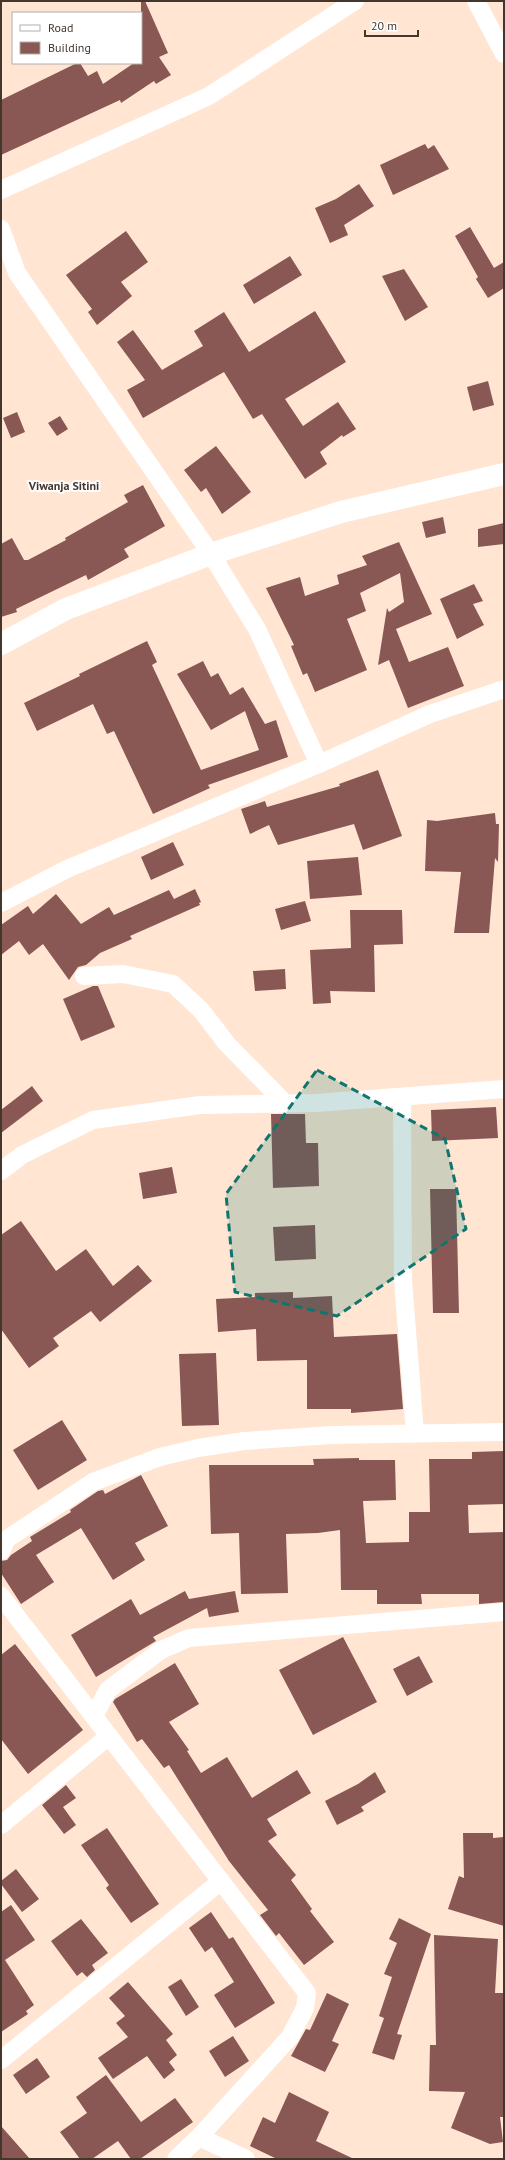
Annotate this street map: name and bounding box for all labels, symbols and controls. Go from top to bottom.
legend [12,12,142,64]
scale bar [365,12,418,38]
text: 20 m [371,18,397,33]
text: Road [48,20,73,35]
text: Building [48,40,91,55]
district label: Viwanja Sitini [28,478,99,493]

